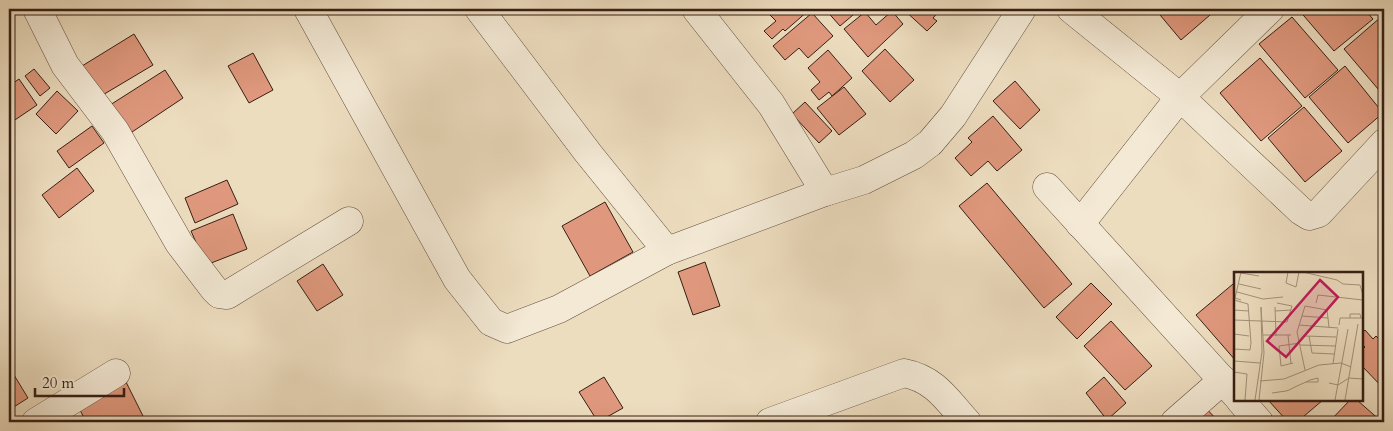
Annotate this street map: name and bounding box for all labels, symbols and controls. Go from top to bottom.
inset map [1234,272,1363,401]
scale bar [35,366,124,398]
text: 20 m [42,373,74,393]

